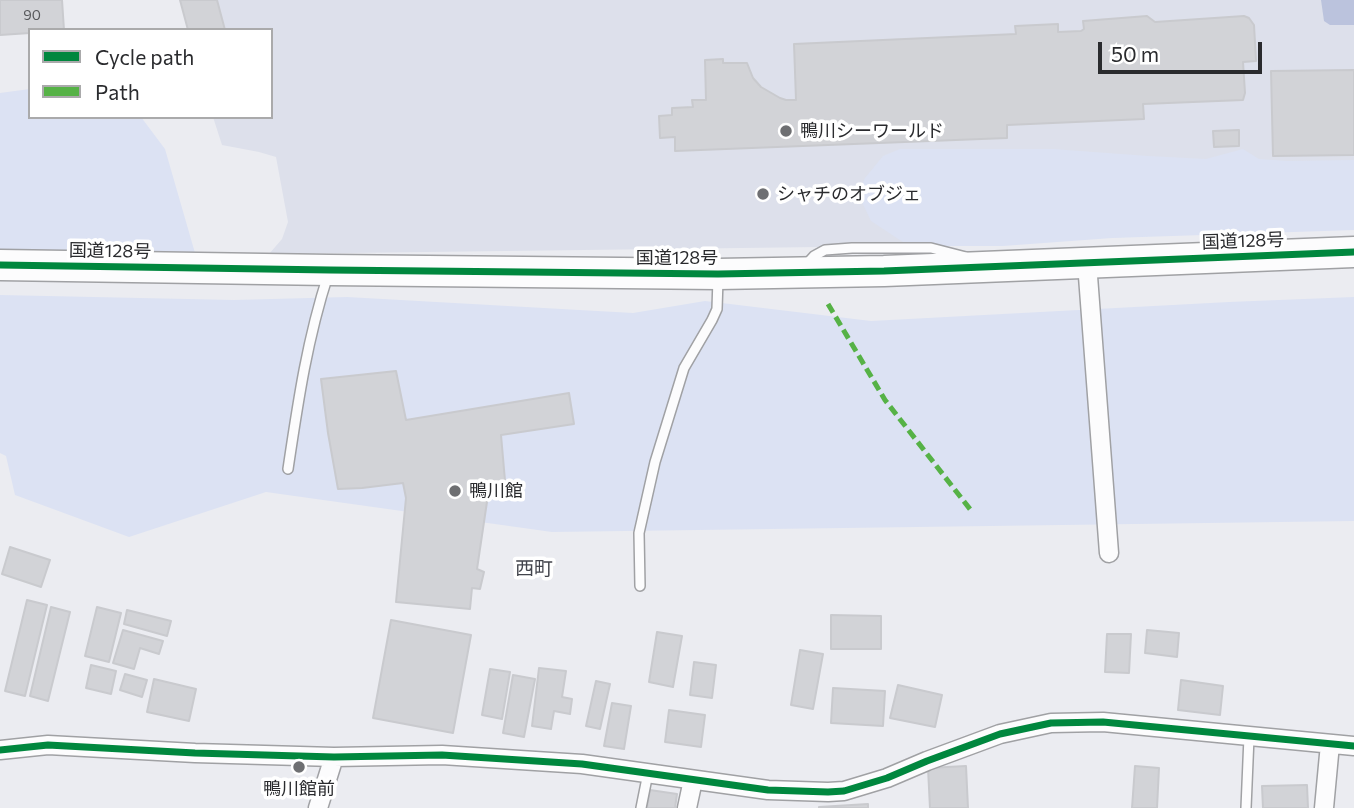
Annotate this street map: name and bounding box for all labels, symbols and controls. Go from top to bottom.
house number: 90 [23,7,41,23]
legend [28,28,273,119]
scale bar [1102,28,1266,72]
text: 50 m [1111,41,1159,66]
text: Cycle path [95,44,194,69]
text: Path [95,79,140,104]
place label: 鴨川シーワールド [800,120,944,142]
marker: 鴨川シーワールド [778,123,794,139]
place label: シャチのオブジェ [777,183,921,205]
marker: シャチのオブジェ [755,186,771,202]
street label: 国道128号 [1201,229,1285,253]
street label: 国道128号 [69,239,151,263]
street label: 国道128号 [636,247,718,269]
place label: 鴨川館 [469,480,523,502]
marker: 鴨川館 [447,483,463,499]
district label: 西町 [515,558,553,580]
marker: 鴨川館前 [291,759,307,775]
place label: 鴨川館前 [263,778,335,800]

